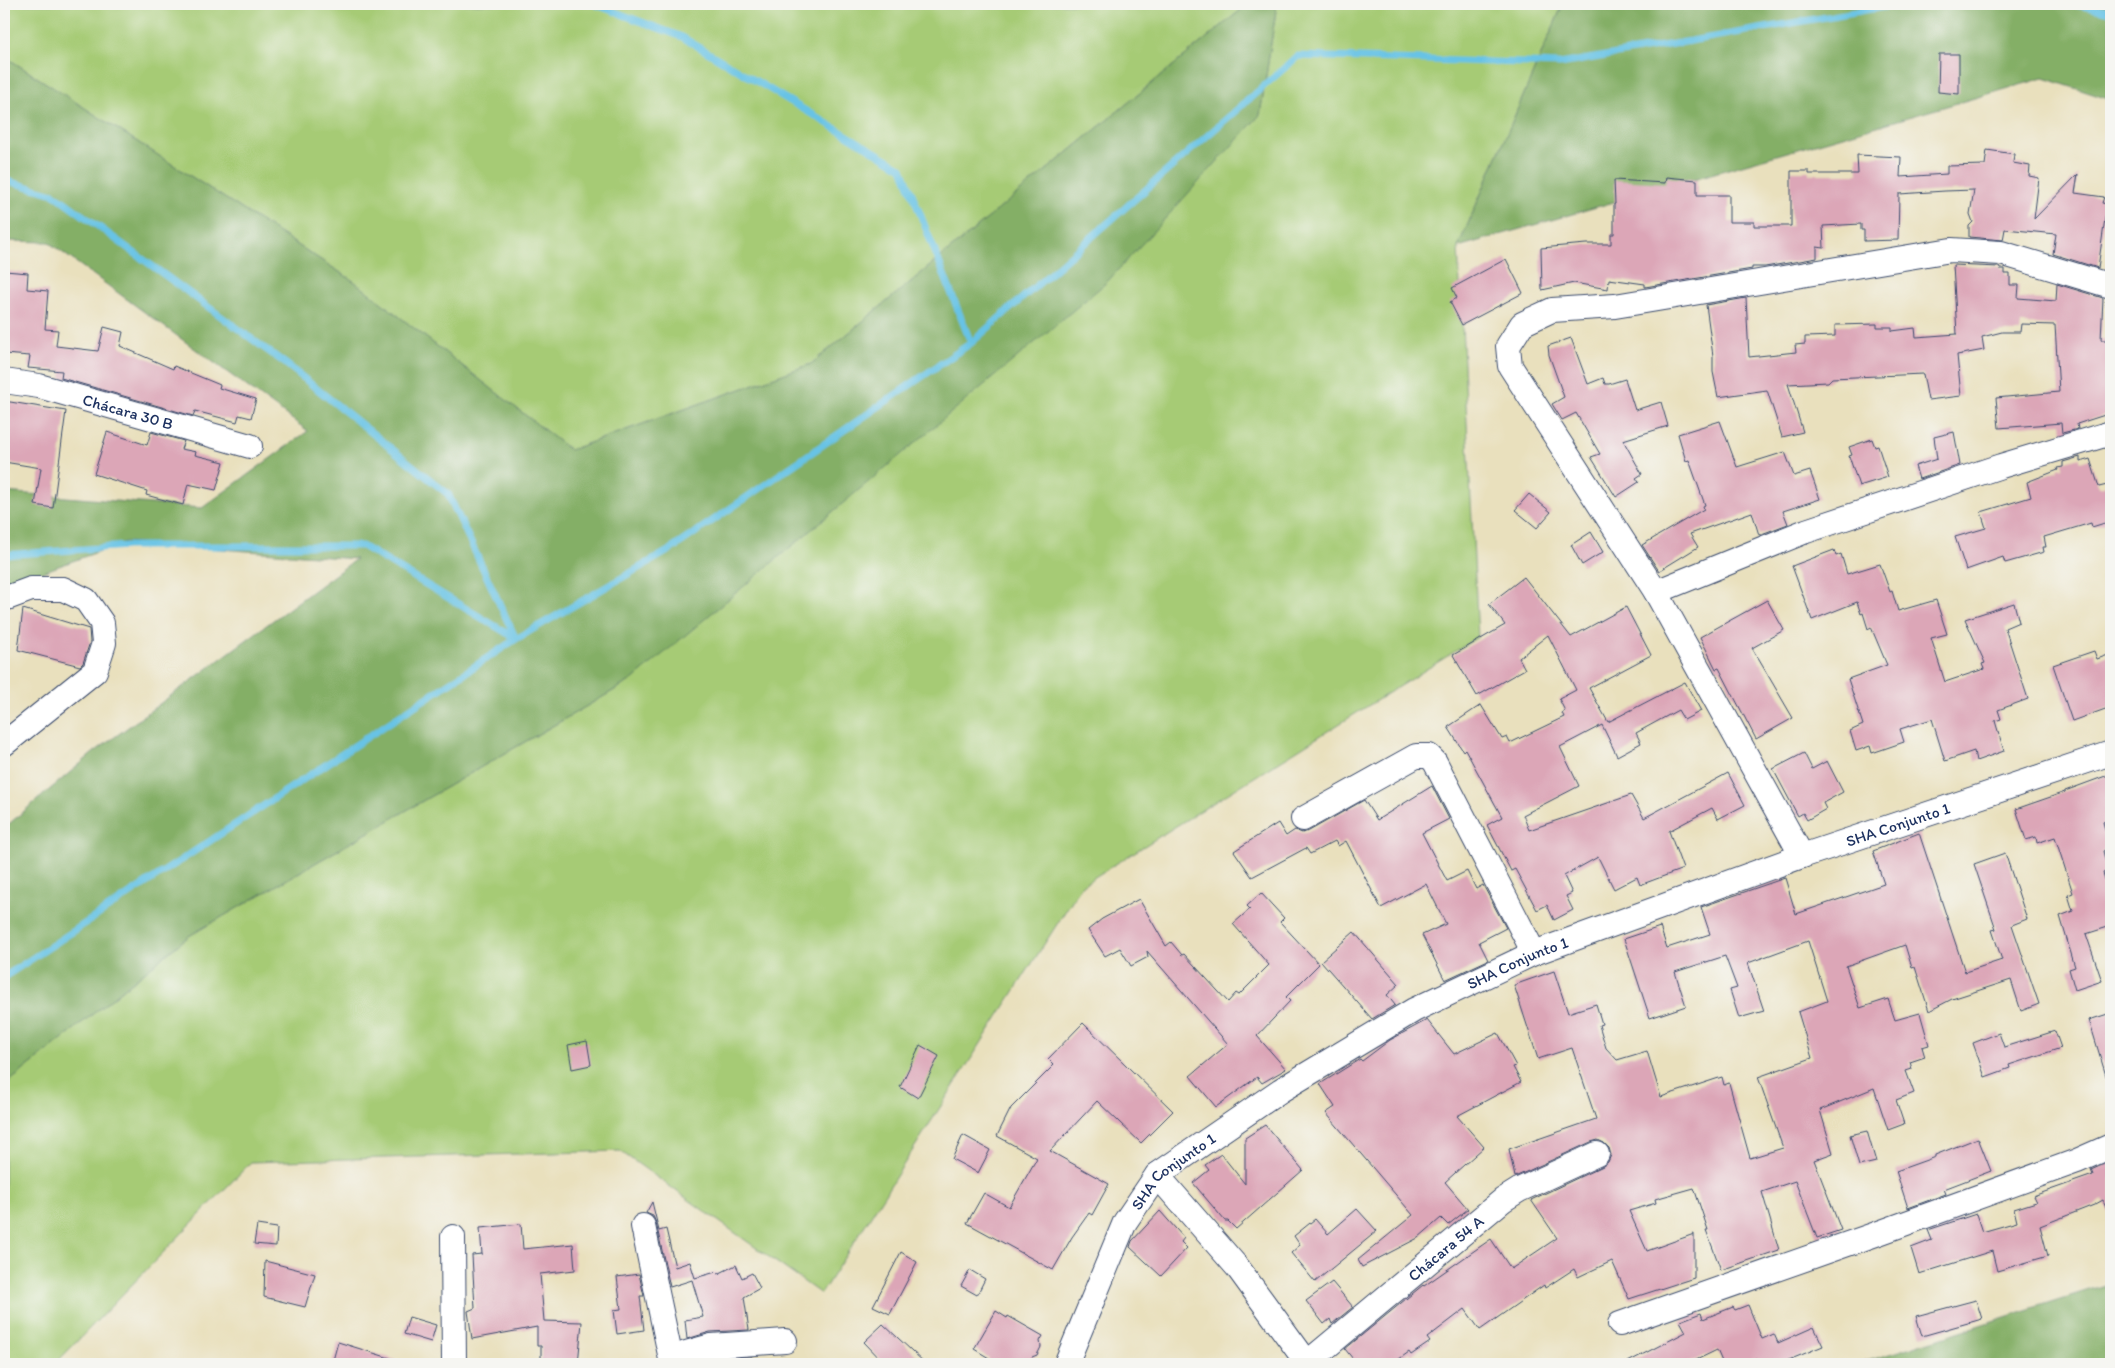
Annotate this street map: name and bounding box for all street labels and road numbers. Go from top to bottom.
street label: Chácara 30 B [81,390,175,434]
street label: SHA Conjunto 1 [1843,798,1953,851]
street label: SHA Conjunto 1 [1464,932,1571,993]
street label: SHA Conjunto 1 [1127,1128,1220,1214]
street label: Chácara 54 A [1404,1211,1487,1285]

